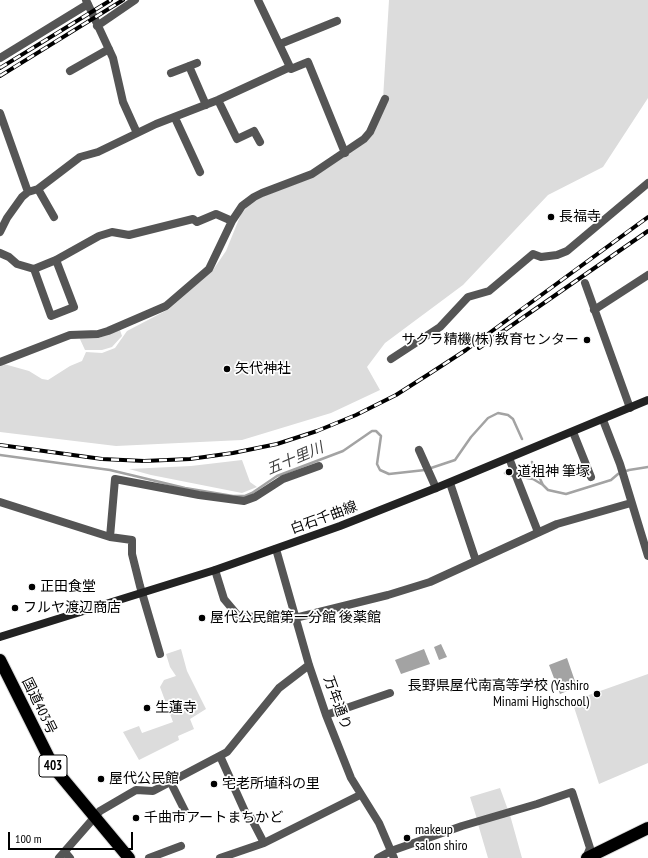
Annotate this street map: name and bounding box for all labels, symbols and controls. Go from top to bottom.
place label: 長福寺 [559,209,601,225]
marker: 長福寺 [546,212,556,222]
place label: サクラ精機(株) 教育センター [402,332,579,348]
marker: サクラ精機(株) 教育センター [582,335,592,345]
place label: 矢代神社 [235,361,291,377]
marker: 矢代神社 [222,364,232,374]
water label: 五十里川 [264,439,326,479]
place label: 道祖神 筆塚 [517,464,590,480]
marker: 道祖神 筆塚 [504,467,514,477]
street label: 白石千曲線 [288,498,360,538]
place label: 正田食堂 [40,579,96,595]
marker: 正田食堂 [27,582,37,592]
place label: フルヤ渡辺商店 [23,600,121,616]
marker: フルヤ渡辺商店 [10,603,20,613]
place label: 屋代公民館第一分館 後薬館 [210,610,381,626]
marker: 屋代公民館第一分館 後薬館 [197,613,207,623]
street label: 万年通り [320,674,354,732]
street label: 国道403号 [18,675,60,737]
place label: 長野県屋代南高等学校 (Yashiro Minami Highschool) [408,678,589,710]
marker: 長野県屋代南高等学校 (Yashiro Minami Highschool) [592,689,602,699]
place label: 生蓮寺 [155,700,197,716]
marker: 生蓮寺 [142,703,152,713]
road number: 403 [39,755,67,777]
place label: 屋代公民館 [109,771,179,787]
marker: 屋代公民館 [96,774,106,784]
place label: 宅老所埴科の里 [222,776,320,792]
marker: 宅老所埴科の里 [209,779,219,789]
place label: 千曲市アートまちかど [144,810,283,826]
marker: 千曲市アートまちかど [131,813,141,823]
place label: makeup salon shiro [415,822,468,854]
scale bar [10,824,135,850]
text: 100 m [15,831,42,846]
marker: makeup salon shiro [402,833,412,843]

